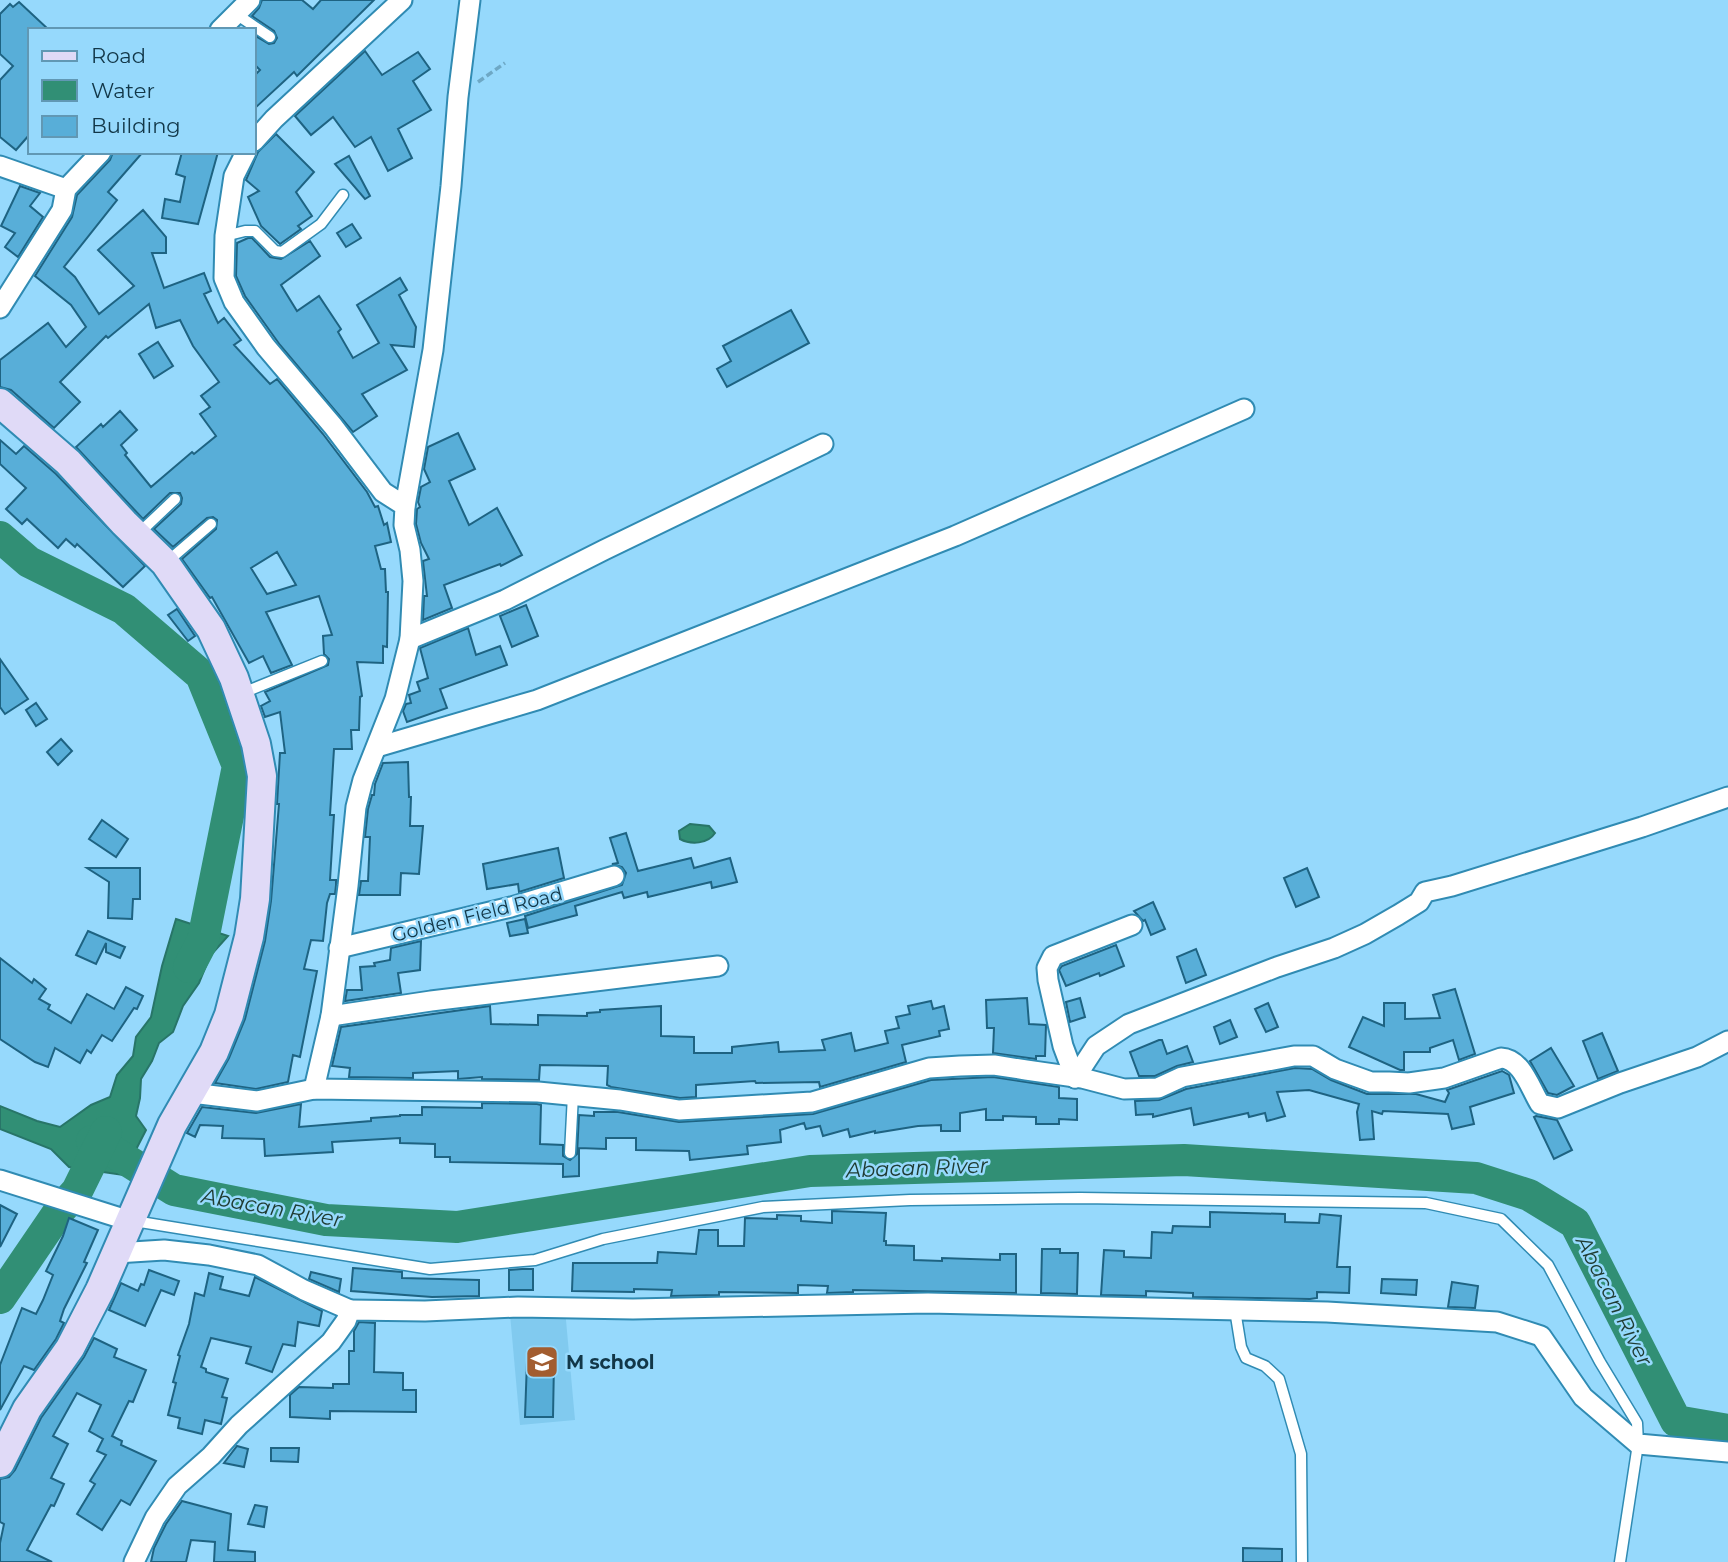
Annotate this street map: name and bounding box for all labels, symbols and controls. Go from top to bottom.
legend [28,28,256,154]
text: Road [91,43,146,68]
text: Water [91,78,155,103]
text: Building [91,113,181,138]
street label: Golden Field Road [389,882,565,947]
water label: Abacan River [844,1153,989,1183]
water label: Abacan River [198,1183,345,1232]
water label: Abacan River [1570,1230,1658,1370]
school or university icon: M school [523,1343,561,1381]
place label: M school [566,1351,655,1374]

